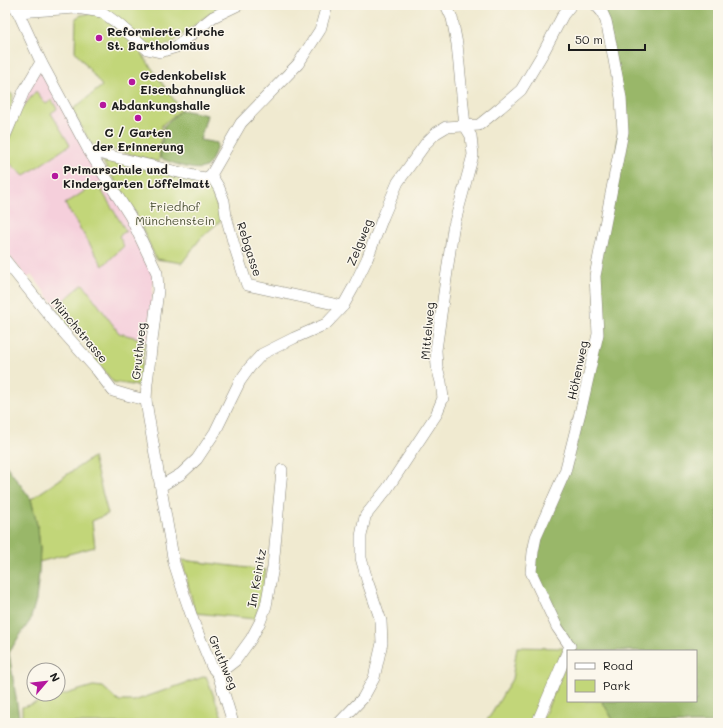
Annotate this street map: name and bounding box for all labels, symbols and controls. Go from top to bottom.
place label: Reformierte Kirche St. Bartholomäus [107,23,224,53]
scale bar [569,26,645,52]
text: 50 m [575,31,603,47]
marker: Reformierte Kirche St. Bartholomäus [94,33,104,43]
place label: Gedenkobelisk Eisenbahnunglück [140,67,245,97]
marker: Gedenkobelisk Eisenbahnunglück [127,77,137,87]
place label: Abdankungshalle [111,97,210,113]
marker: Abdankungshalle [98,100,108,110]
marker: C / Garten der Erinnerung [133,113,143,123]
place label: C / Garten der Erinnerung [92,124,184,154]
place label: Primarschule und Kindergarten Löffelmatt [63,161,210,191]
marker: Primarschule und Kindergarten Löffelmatt [50,171,60,181]
park label: Friedhof Münchenstein [135,198,215,228]
street label: Zelgweg [342,216,376,268]
street label: Rebgasse [234,220,266,278]
street label: Münchstrasse [48,294,112,366]
street label: Mittelweg [417,301,437,361]
street label: Gruthweg [127,322,149,380]
street label: Höhenweg [563,339,591,401]
street label: Im Keinitz [243,547,269,609]
street label: Gruthweg [205,633,243,691]
legend [567,650,697,702]
text: Road [603,657,633,673]
north arrow [26,662,66,702]
text: N [47,670,64,684]
text: Park [603,677,630,693]

